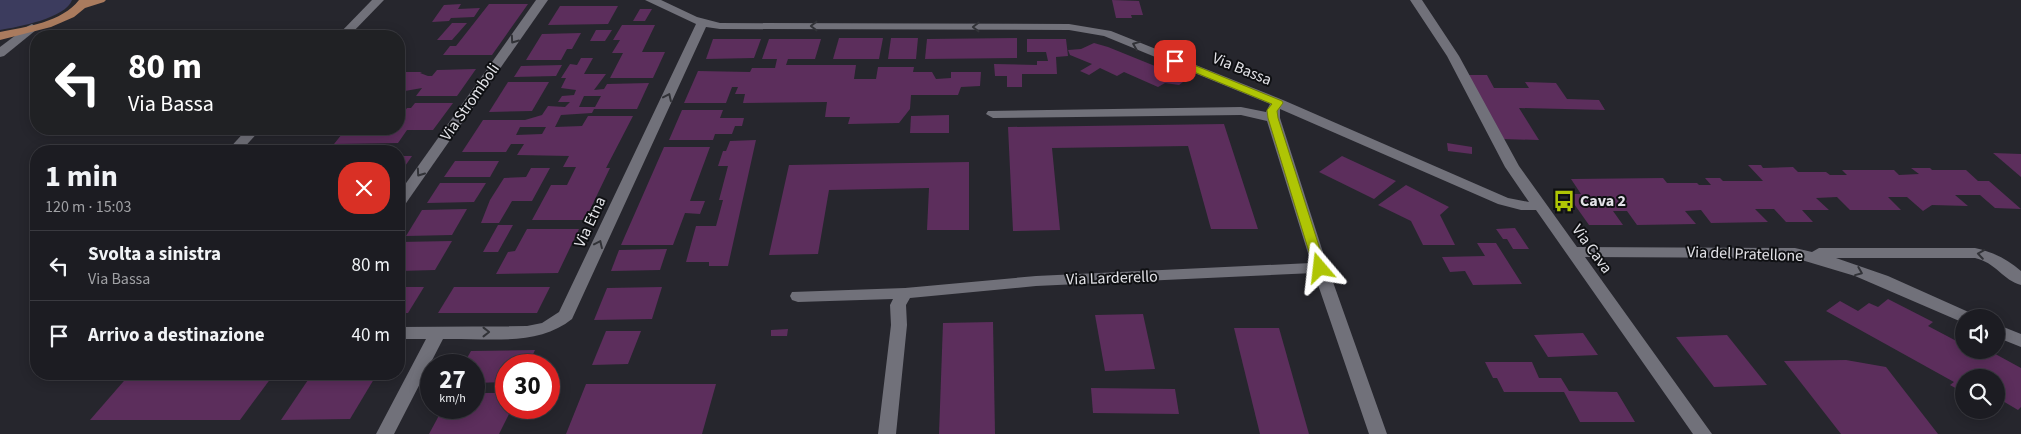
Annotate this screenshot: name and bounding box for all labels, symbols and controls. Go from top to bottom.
one-way arrow [810,21,818,31]
one-way arrow [972,22,980,32]
one-way arrow [511,34,520,44]
pin [1154,40,1196,82]
one-way arrow [1132,41,1141,52]
text: 80 m [128,42,202,92]
icon: arrive [1161,47,1189,75]
street label: Via Bassa [1209,47,1275,91]
icon: left [45,50,110,115]
street label: Via Stromboli [435,59,505,145]
text: Via Bassa [128,88,214,120]
one-way arrow [661,93,672,102]
text: 1 min [45,155,118,198]
button: close [338,162,390,214]
one-way arrow [417,167,426,177]
bus stop icon: Cava 2 [1551,188,1577,214]
place label: Cava 2 [1580,190,1626,212]
street label: Via Etna [569,193,611,251]
text: 120 m · 15:03 [45,196,132,218]
street label: Via Cava [1567,220,1617,278]
one-way arrow [592,240,603,249]
text: Svolta a sinistra [88,241,221,268]
position arrow [1293,241,1345,293]
street label: Via del Pratellone [1687,241,1804,267]
one-way arrow [1977,249,1985,260]
icon: left [45,252,73,280]
text: 80 m [352,252,390,279]
street label: Via Larderello [1066,265,1158,291]
one-way arrow [1854,265,1863,276]
text: Via Bassa [88,268,150,290]
map controls [1955,309,2005,419]
button: sound [1955,309,2005,359]
icon: arrive [45,322,73,350]
text: Arrivo a destinazione [88,322,265,349]
text: 40 m [352,322,390,349]
one-way arrow [483,327,491,337]
speed limit sign: 30 [495,354,560,419]
text: 27 [439,362,466,398]
button: search [1955,369,2005,419]
text: km/h [439,390,466,407]

